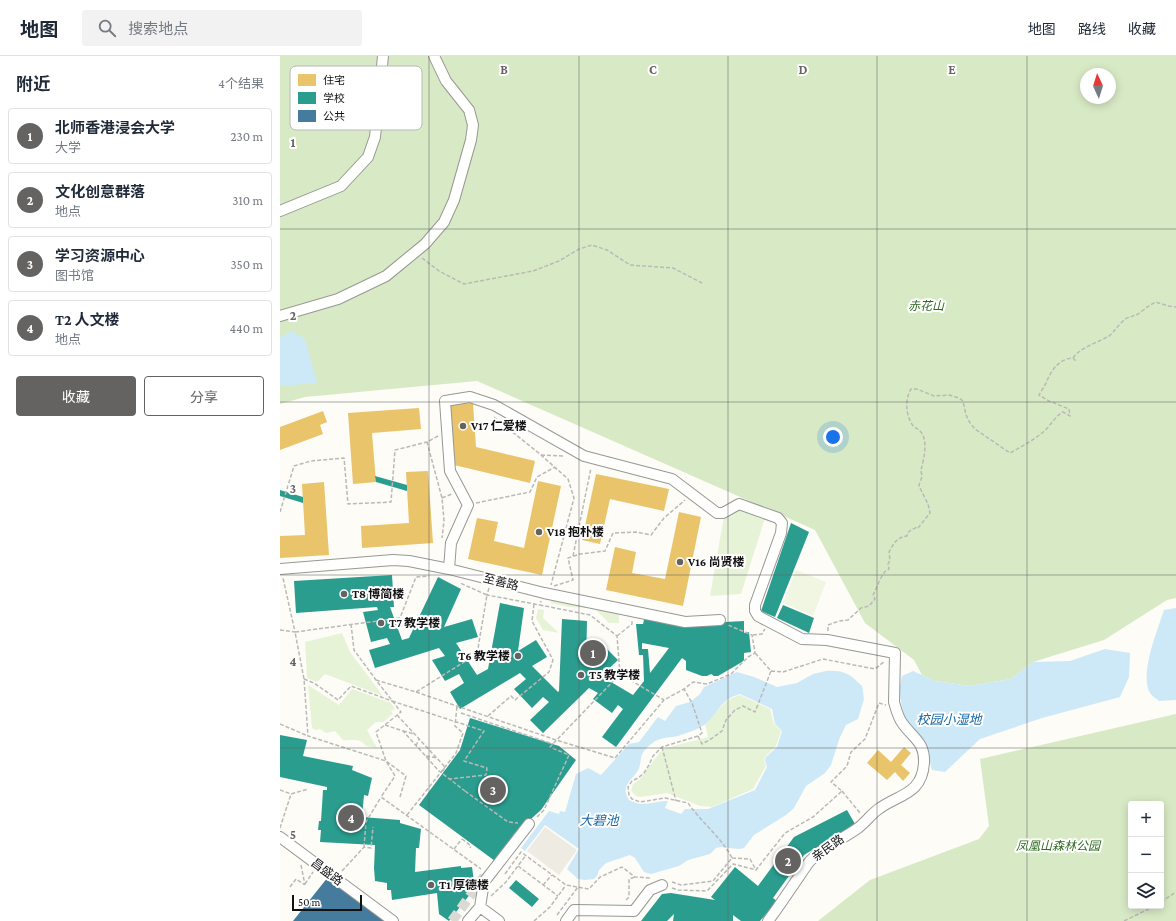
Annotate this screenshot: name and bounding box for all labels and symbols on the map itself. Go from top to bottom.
text: B [500,62,508,77]
text: C [649,62,657,77]
text: D [799,62,808,77]
text: E [948,62,956,77]
legend [290,66,422,130]
north arrow [1080,68,1116,104]
text: 住宅 [323,74,345,86]
text: 学校 [323,92,345,104]
text: 公共 [323,110,345,122]
text: 1 [291,135,296,150]
park label: 赤花山 [908,299,945,313]
text: 2 [290,308,297,323]
place label: V17 仁爱楼 [470,419,527,433]
marker: V17 仁爱楼 [458,421,468,431]
your location [823,427,843,447]
text: 3 [290,481,296,496]
place label: V18 抱朴楼 [546,525,604,539]
marker: V18 抱朴楼 [534,527,544,537]
place label: V16 尚贤楼 [687,555,745,569]
marker: V16 尚贤楼 [675,557,685,567]
street label: 至善路 [482,571,520,593]
place label: T8 博简楼 [352,587,404,601]
marker: T8 博简楼 [339,589,349,599]
place label: T7 教学楼 [389,616,440,630]
marker: T7 教学楼 [376,618,386,628]
pin: 1 [580,638,606,668]
place label: T6 教学楼 [458,649,510,663]
marker: T6 教学楼 [513,651,523,661]
text: 4 [289,654,297,669]
place label: T5 教学楼 [589,668,640,682]
marker: T5 教学楼 [576,670,586,680]
water label: 校园小湿地 [916,712,983,727]
pin: 3 [480,775,506,805]
pin: 4 [338,803,364,833]
water label: 大碧池 [579,813,620,828]
text: 5 [290,827,296,842]
street label: 亲民路 [809,832,847,864]
park label: 凤凰山森林公园 [1016,839,1102,853]
pin: 2 [775,846,801,876]
street label: 昌盛路 [308,856,346,888]
place label: T1 厚德楼 [439,878,489,892]
marker: T1 厚德楼 [426,880,436,890]
scale bar [292,893,362,912]

